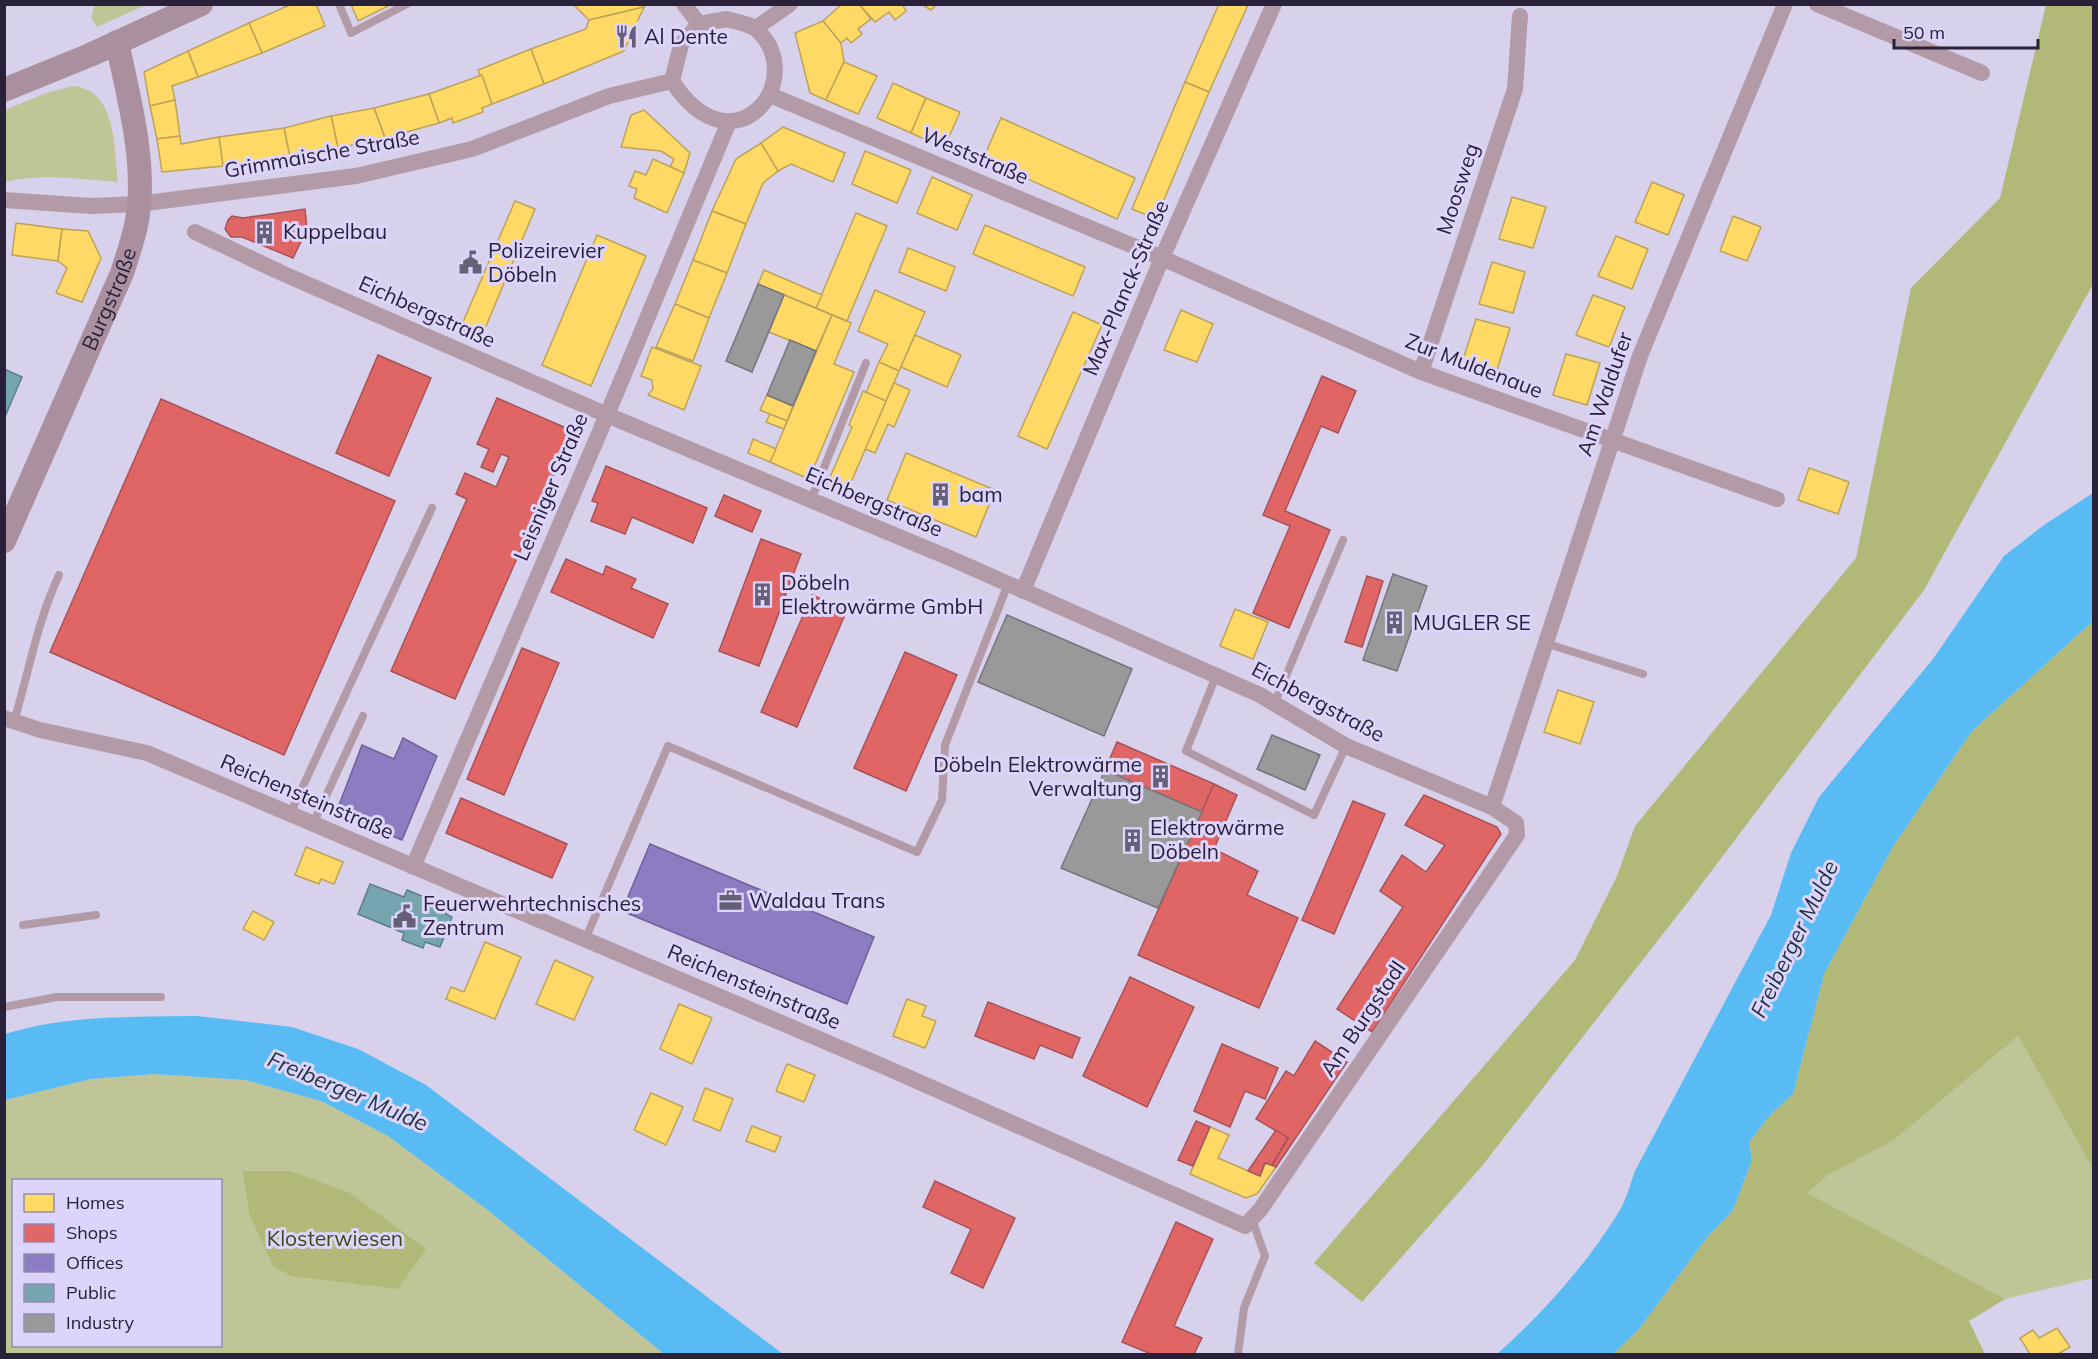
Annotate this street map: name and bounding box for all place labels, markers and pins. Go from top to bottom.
place label: Al Dente [644,23,728,49]
restaurant icon: Al Dente [613,24,639,50]
place label: Kuppelbau [283,218,387,244]
building icon: Kuppelbau [252,219,278,245]
place label: Polizeirevier Döbeln [488,237,605,287]
public building icon: Polizeirevier Döbeln [457,250,483,276]
place label: bam [959,481,1003,507]
building icon: bam [928,482,954,508]
place label: Döbeln Elektrowärme GmbH [781,569,983,619]
building icon: Döbeln Elektrowärme GmbH [750,582,776,608]
place label: MUGLER SE [1413,609,1531,635]
building icon: MUGLER SE [1382,610,1408,636]
place label: Döbeln Elektrowärme Verwaltung [933,751,1142,801]
building icon: Döbeln Elektrowärme Verwaltung [1147,764,1173,790]
place label: Elektrowärme Döbeln [1150,814,1284,864]
building icon: Elektrowärme Döbeln [1119,827,1145,853]
place label: Waldau Trans [749,887,885,913]
office icon: Waldau Trans [718,888,744,914]
place label: Feuerwehrtechnisches Zentrum [423,890,641,940]
public building icon: Feuerwehrtechnisches Zentrum [392,903,418,929]

